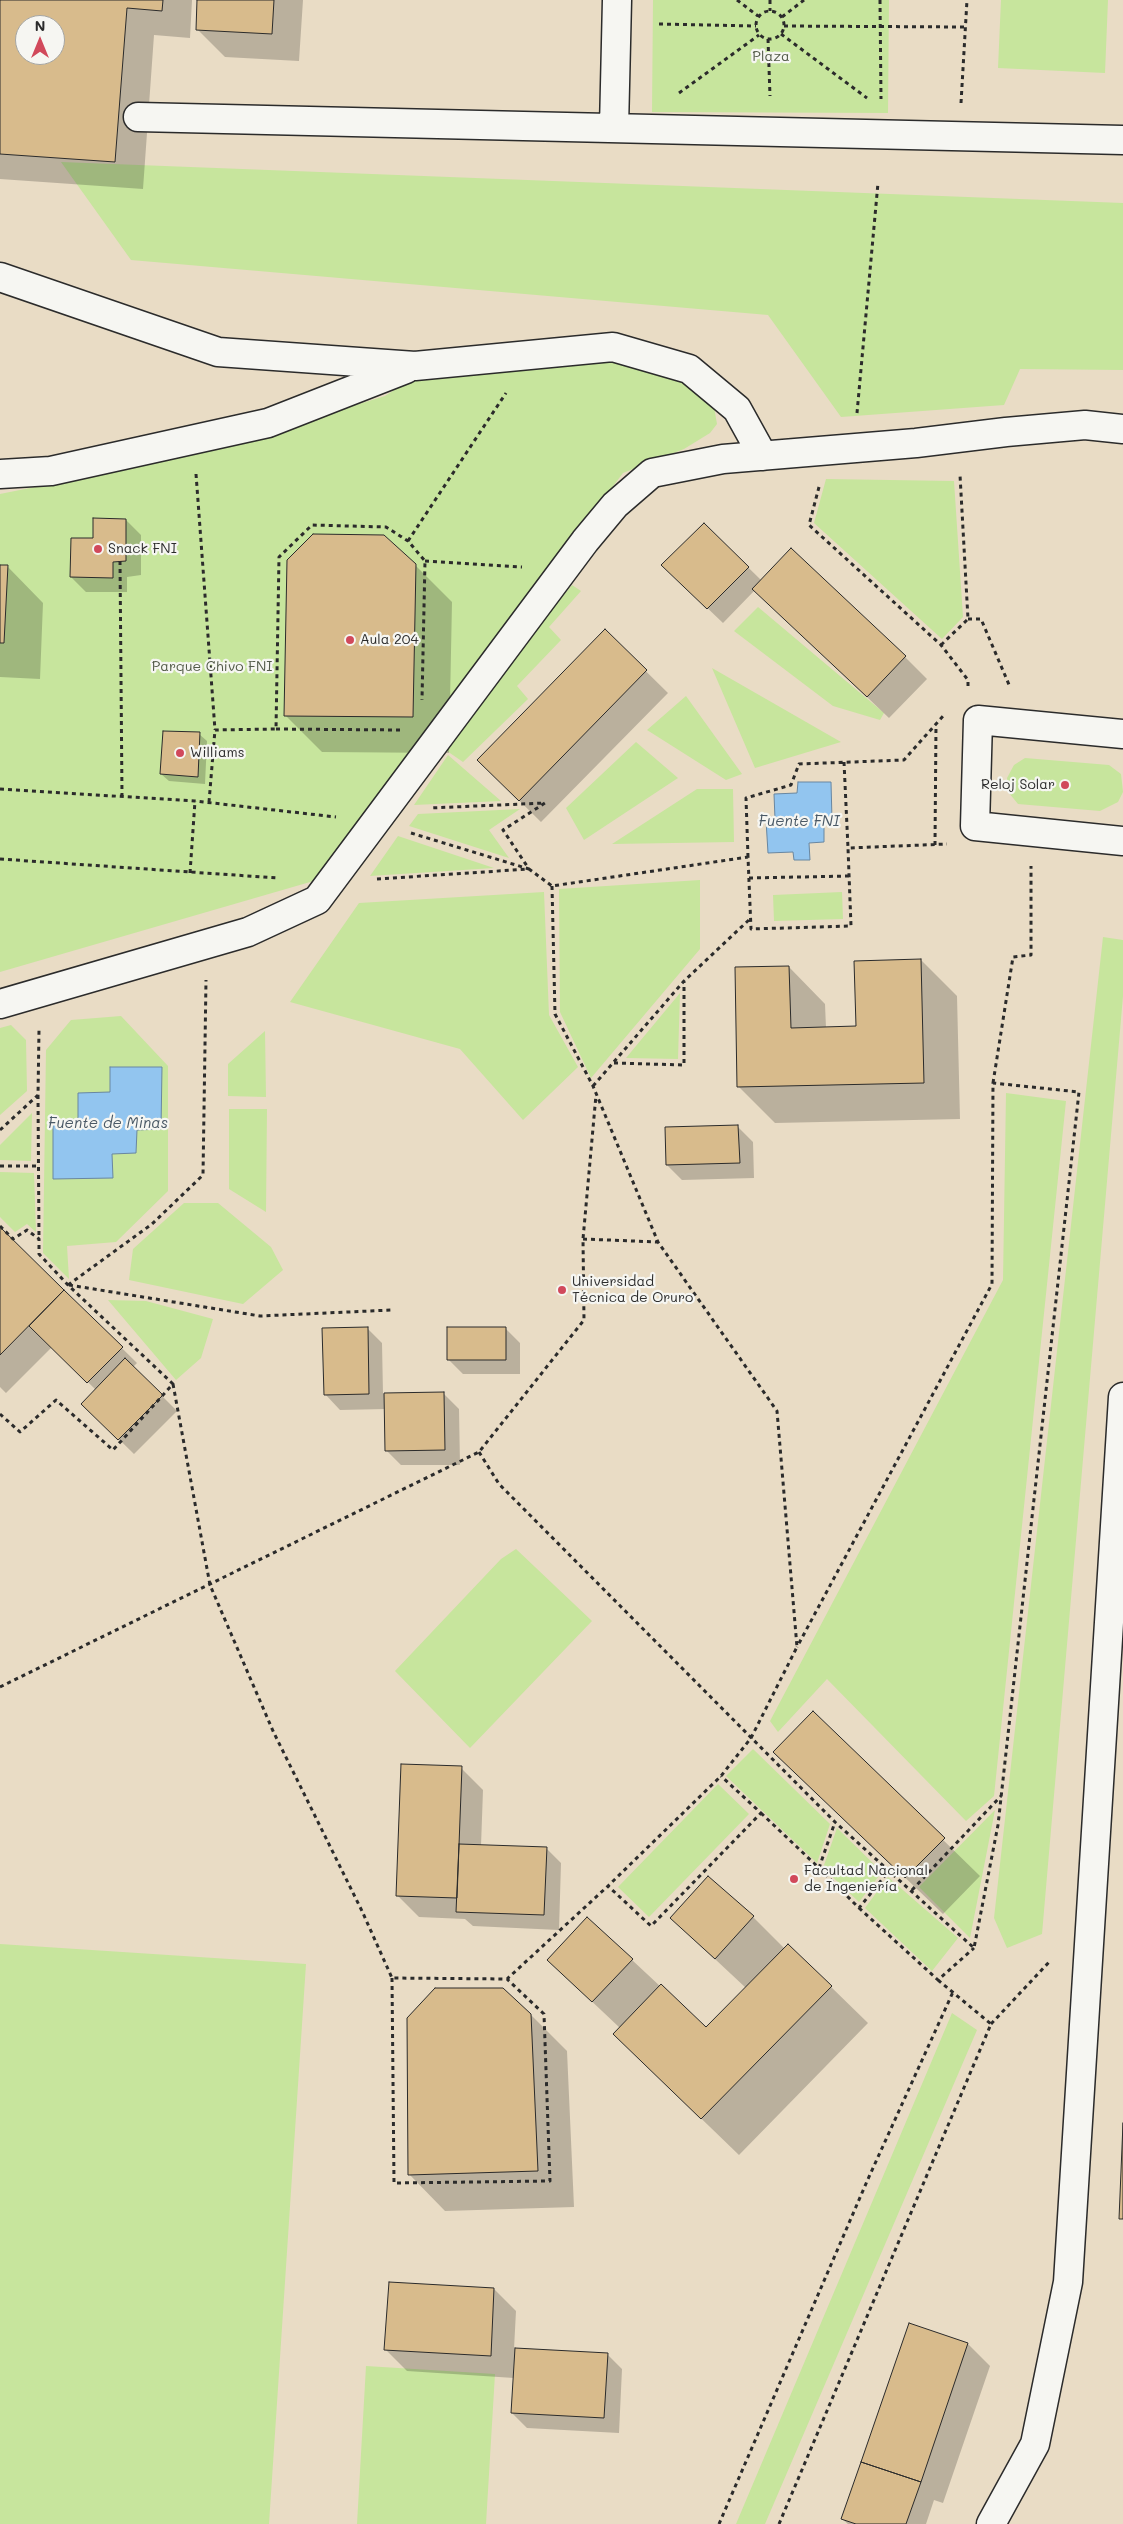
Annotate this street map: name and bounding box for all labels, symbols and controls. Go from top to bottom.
north arrow [15,15,65,65]
text: N [35,16,45,35]
park label: Plaza [752,49,790,65]
place label: Snack FNI [108,541,177,557]
marker: Snack FNI [92,543,104,555]
place label: Aula 204 [360,632,419,648]
marker: Aula 204 [344,634,356,646]
park label: Parque Chivo FNI [152,659,272,675]
place label: Williams [190,745,245,761]
marker: Williams [174,747,186,759]
place label: Reloj Solar [981,777,1055,793]
marker: Reloj Solar [1059,779,1071,791]
water label: Fuente FNI [759,812,839,830]
water label: Fuente de Minas [48,1114,168,1132]
place label: Universidad Técnica de Oruro [572,1274,693,1306]
marker: Universidad Técnica de Oruro [556,1284,568,1296]
place label: Facultad Nacional de Ingeniería [804,1863,928,1895]
marker: Facultad Nacional de Ingeniería [788,1873,800,1885]

